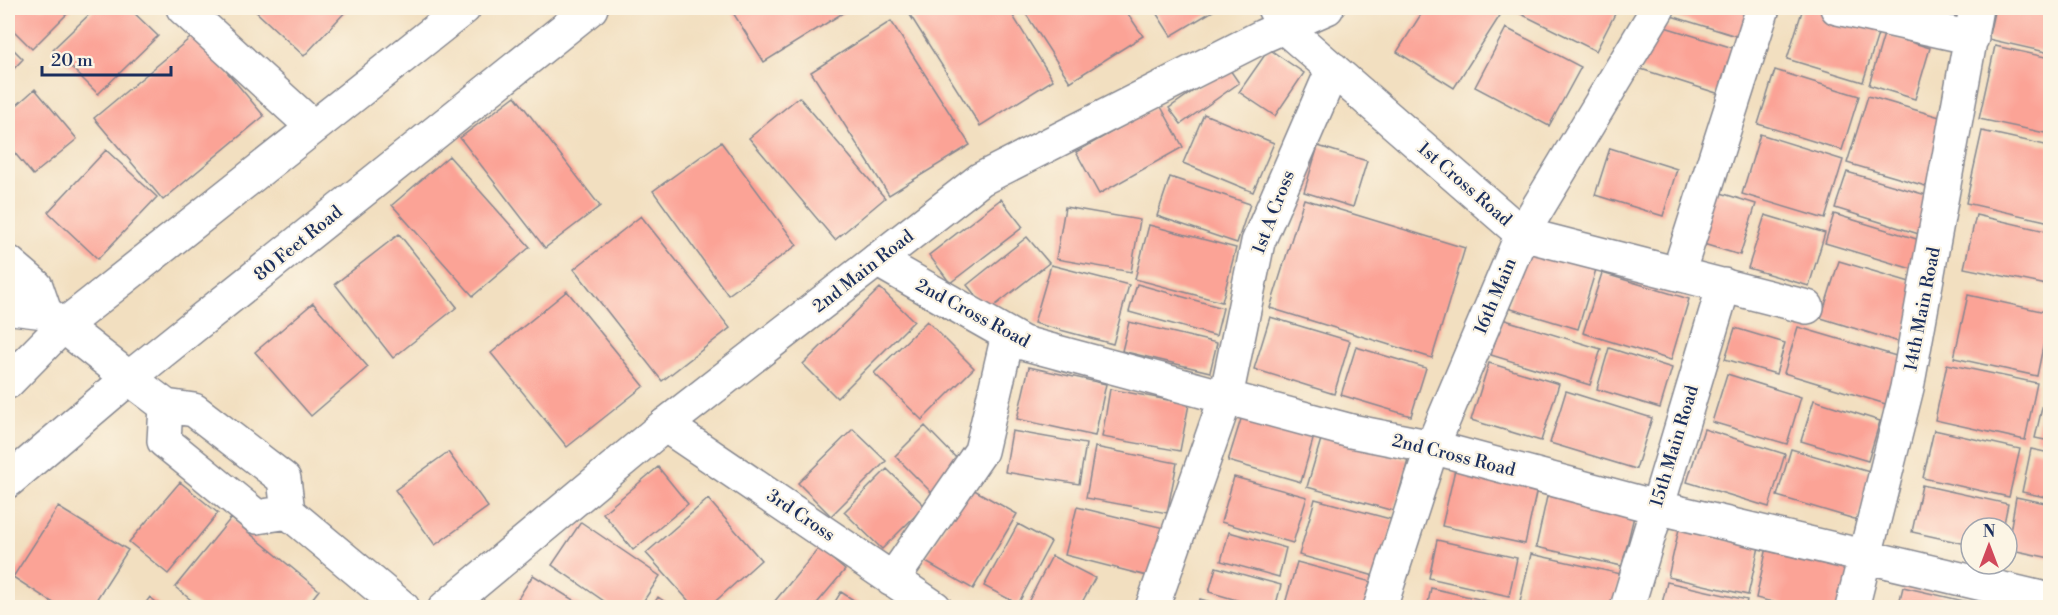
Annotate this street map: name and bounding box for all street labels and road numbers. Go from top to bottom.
street label: 1st Cross Road [1413,137,1517,232]
street label: 1st A Cross [1247,167,1300,257]
street label: 80 Feet Road [249,200,348,286]
street label: 2nd Main Road [808,224,919,318]
street label: 14th Main Road [1899,244,1946,373]
street label: 16th Main [1469,254,1522,338]
street label: 2nd Cross Road [912,274,1035,354]
street label: 15th Main Road [1645,382,1704,510]
street label: 2nd Cross Road [1390,429,1519,482]
street label: 3rd Cross [762,484,839,547]

